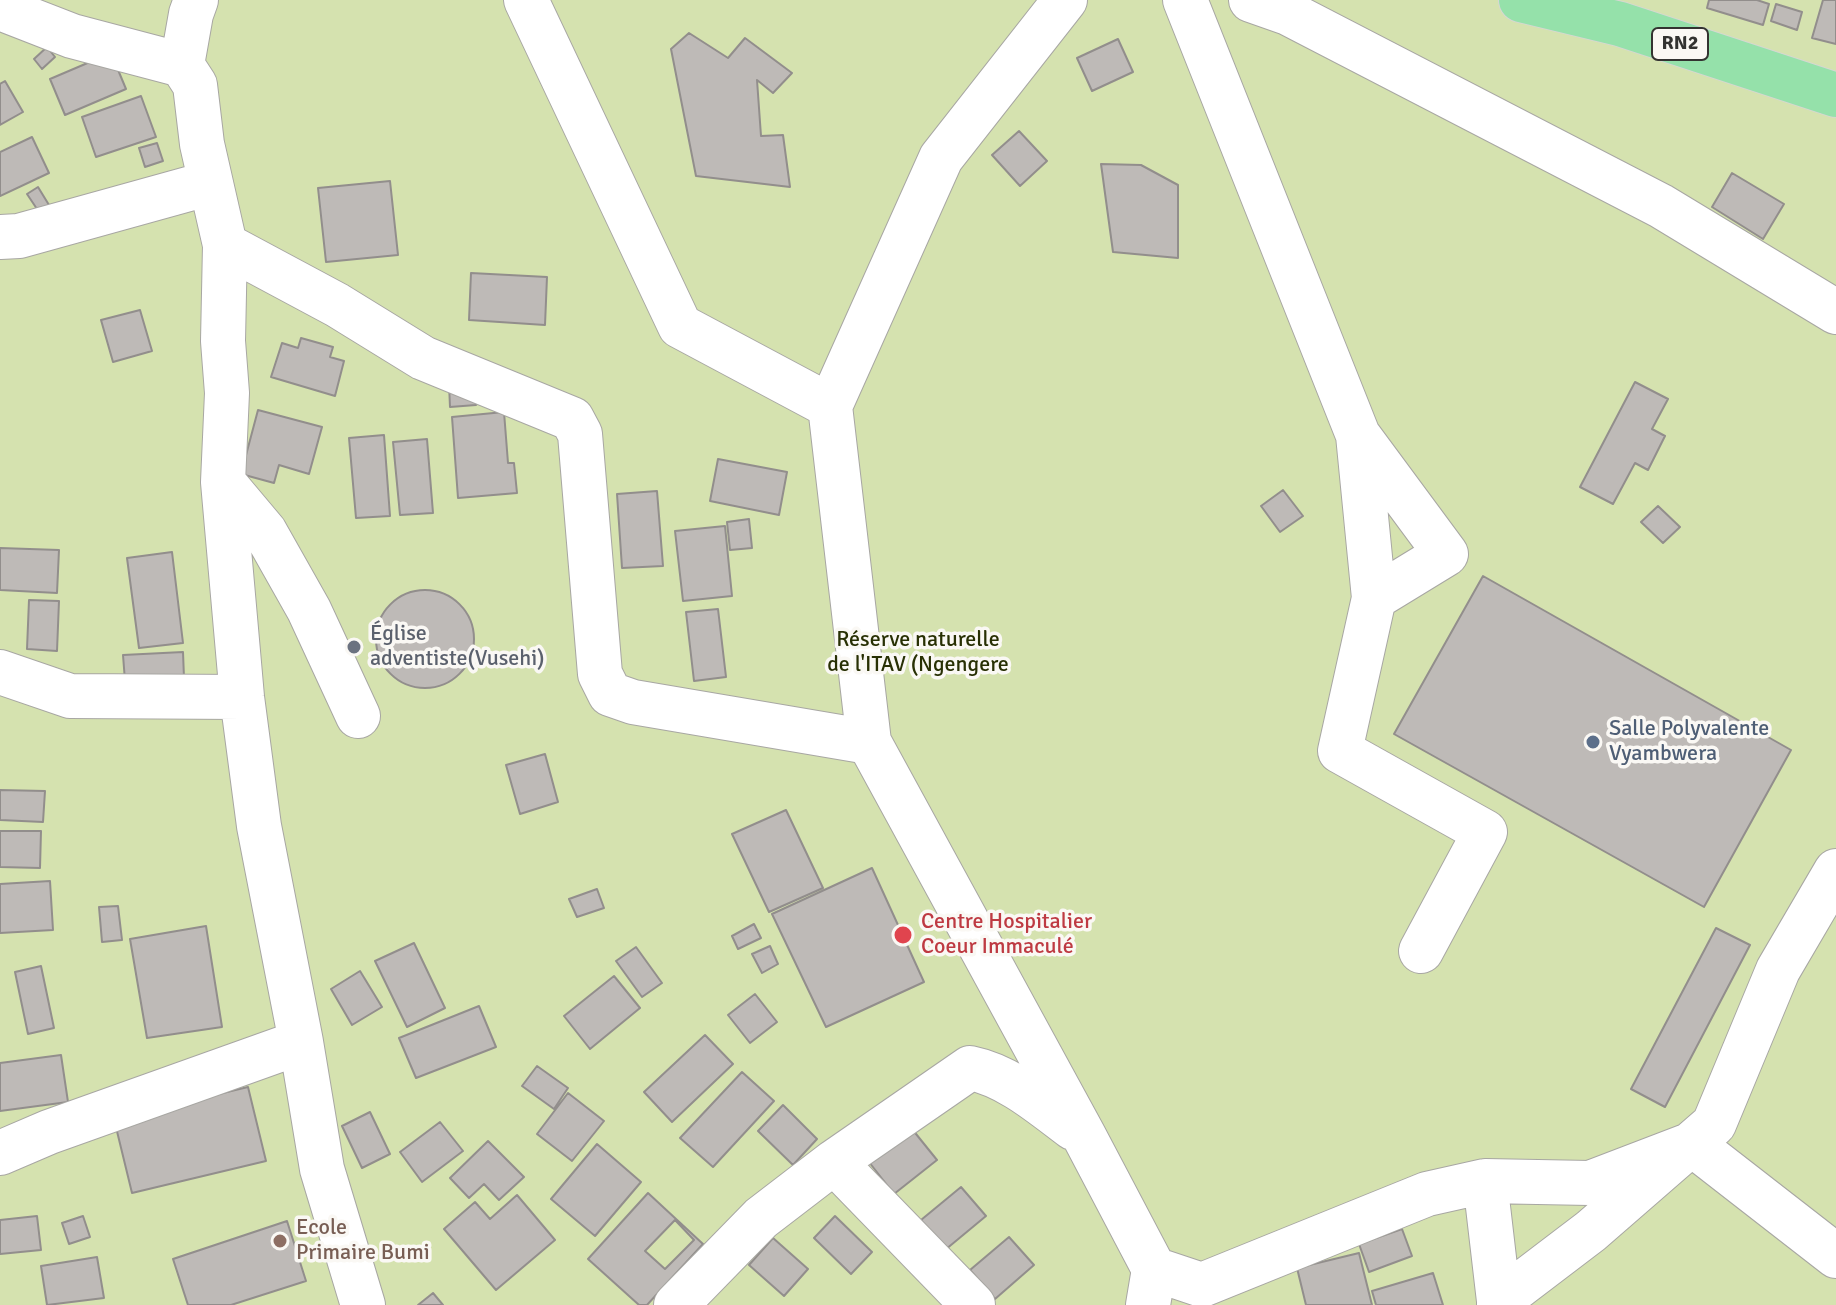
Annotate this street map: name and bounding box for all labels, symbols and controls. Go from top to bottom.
road number: RN2 [1652,28,1708,60]
place label: Église adventiste(Vusehi) [370,621,545,672]
park label: Réserve naturelle de l'ITAV (Ngengere [827,627,1009,678]
marker: Église adventiste(Vusehi) [345,638,363,656]
place label: Salle Polyvalente Vyambwera [1609,716,1769,768]
marker: Salle Polyvalente Vyambwera [1584,733,1602,751]
place label: Centre Hospitalier Coeur Immaculé [921,909,1092,960]
marker: Centre Hospitalier Coeur Immaculé [892,924,914,946]
place label: Ecole Primaire Bumi [296,1215,430,1266]
marker: Ecole Primaire Bumi [271,1232,289,1250]

